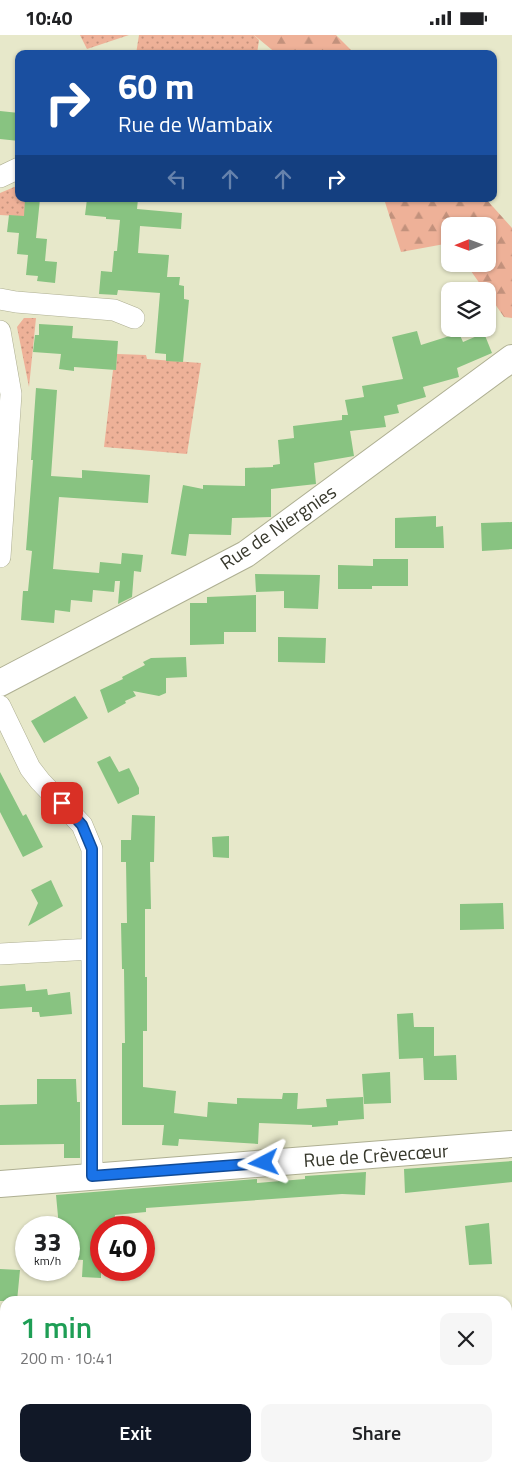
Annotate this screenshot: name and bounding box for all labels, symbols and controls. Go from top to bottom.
text: 10:40 [25,3,72,32]
text: 60 m [118,59,194,113]
icon: right [35,70,100,135]
text: Rue de Wambaix [118,107,273,141]
icon: left [163,165,191,193]
icon: ahead [216,165,244,193]
icon: ahead [269,165,297,193]
icon: right [322,165,350,193]
north arrow [441,217,496,273]
map controls [441,217,496,337]
button: layers [441,282,496,337]
street label: Rue de Niergnies [214,477,342,576]
pin [41,782,83,824]
icon: arrive [48,789,76,817]
street label: Rue de Crèvecœur [303,1135,450,1174]
position arrow [237,1136,289,1188]
speed limit sign: 40 [90,1216,155,1281]
text: 33 [33,1223,62,1261]
text: km/h [34,1251,61,1270]
text: 1 min [20,1304,92,1350]
button: close [440,1313,492,1365]
text: 200 m · 10:41 [20,1346,114,1370]
button: Exit [20,1404,251,1462]
button: Share [261,1404,492,1462]

